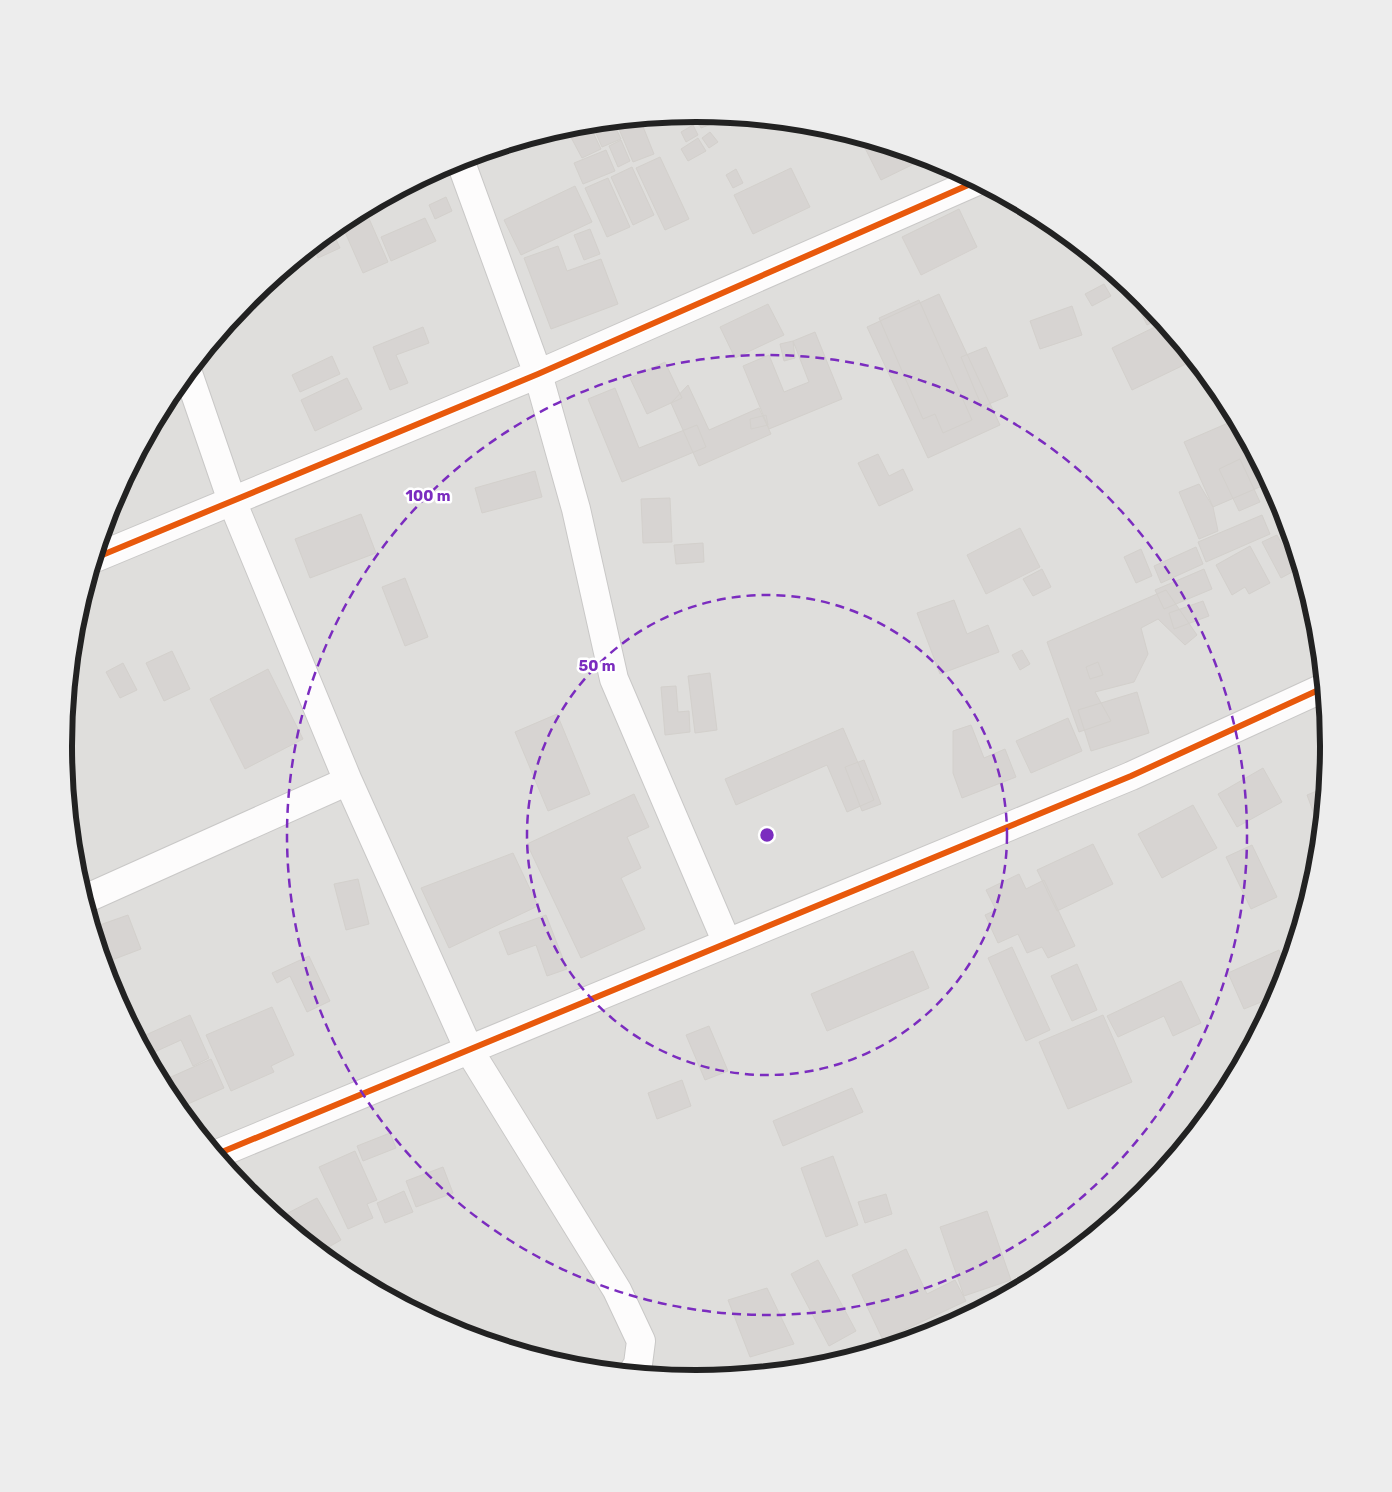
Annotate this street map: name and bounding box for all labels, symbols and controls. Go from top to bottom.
text: 100 m [406,487,450,505]
text: 50 m [579,657,615,675]
centre of rings [758,826,776,844]

